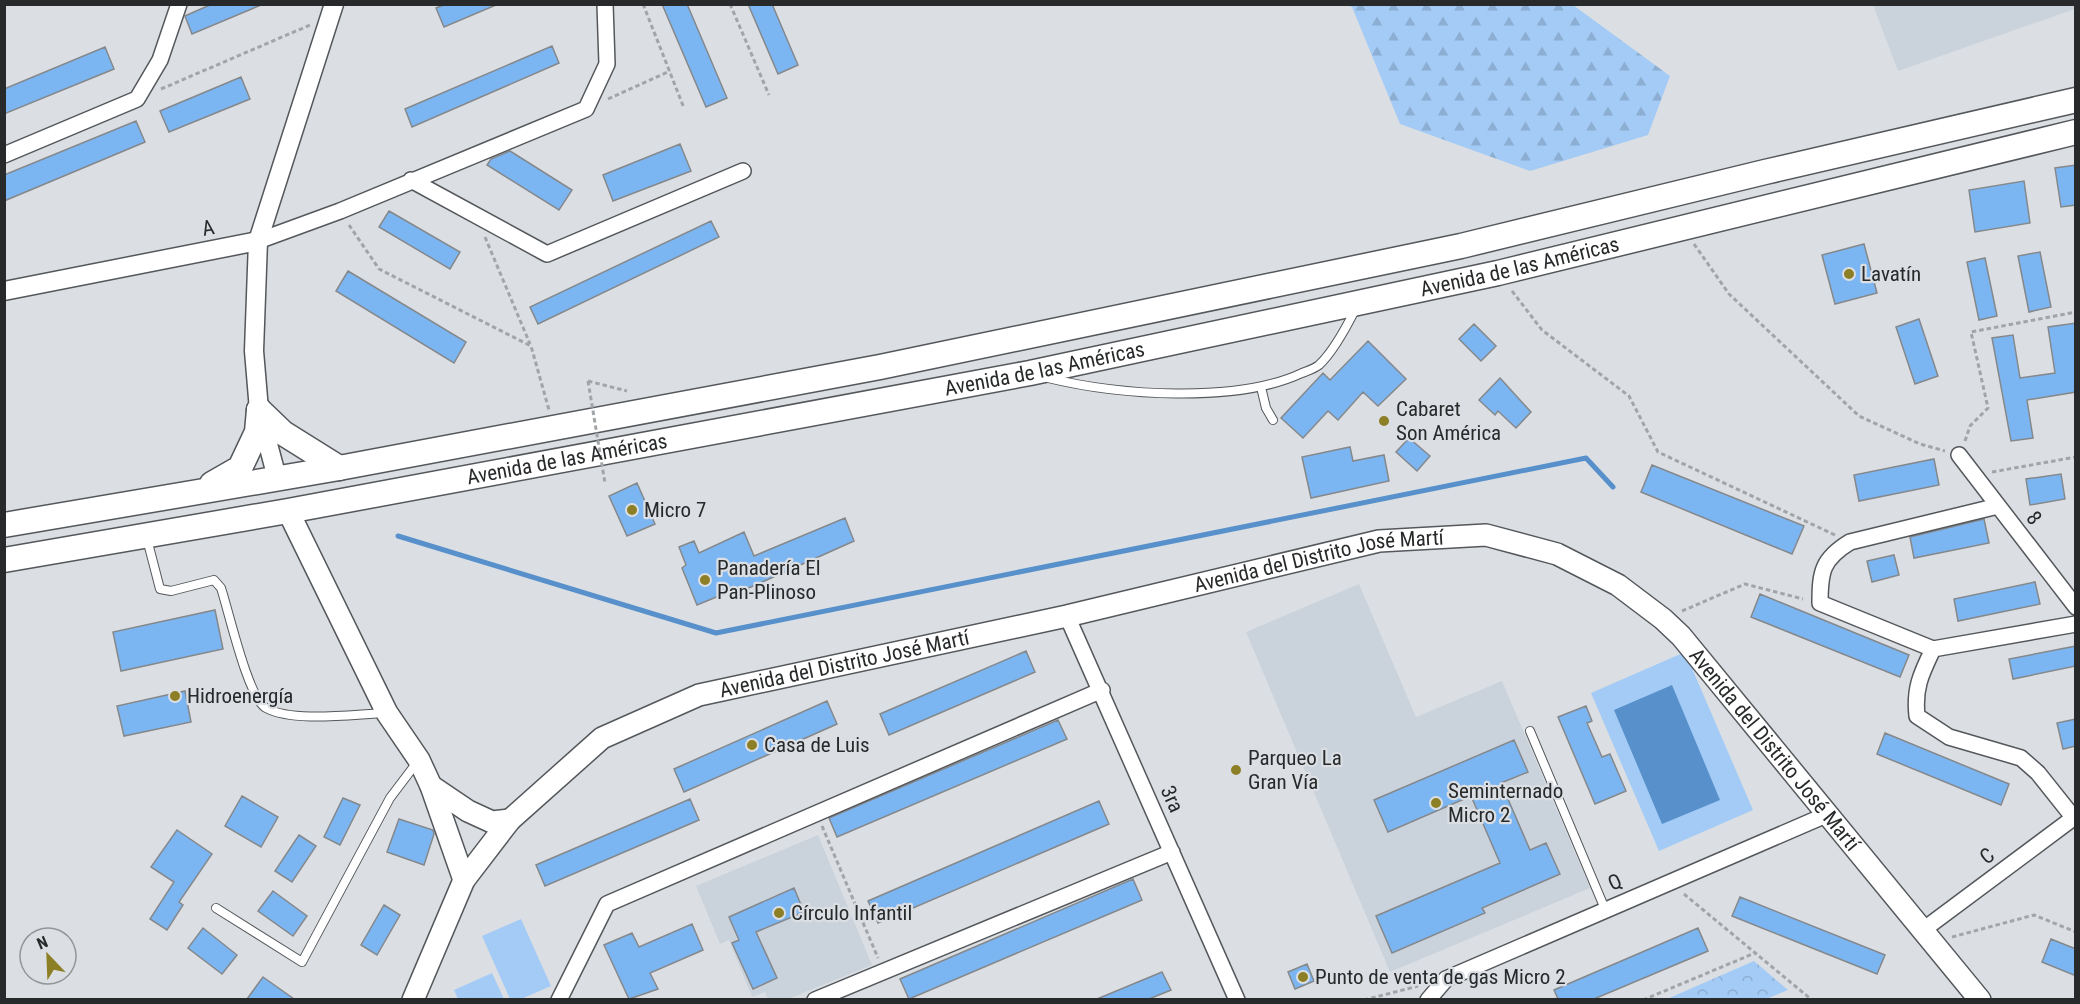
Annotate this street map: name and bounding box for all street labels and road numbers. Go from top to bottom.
street label: A [200,215,216,241]
street label: Avenida de las Américas [1418,232,1622,301]
street label: Avenida de las Américas [943,337,1147,401]
street label: Avenida de las Américas [465,429,669,489]
street label: 8 [2021,507,2047,529]
street label: Avenida del Distrito José Martí [1191,525,1445,597]
street label: Avenida del Distrito José Martí [717,625,972,702]
street label: Avenida del Distrito José Martí [1684,644,1865,857]
street label: 3ra [1156,782,1188,816]
street label: C [1975,843,1999,869]
street label: Q [1604,868,1626,896]

